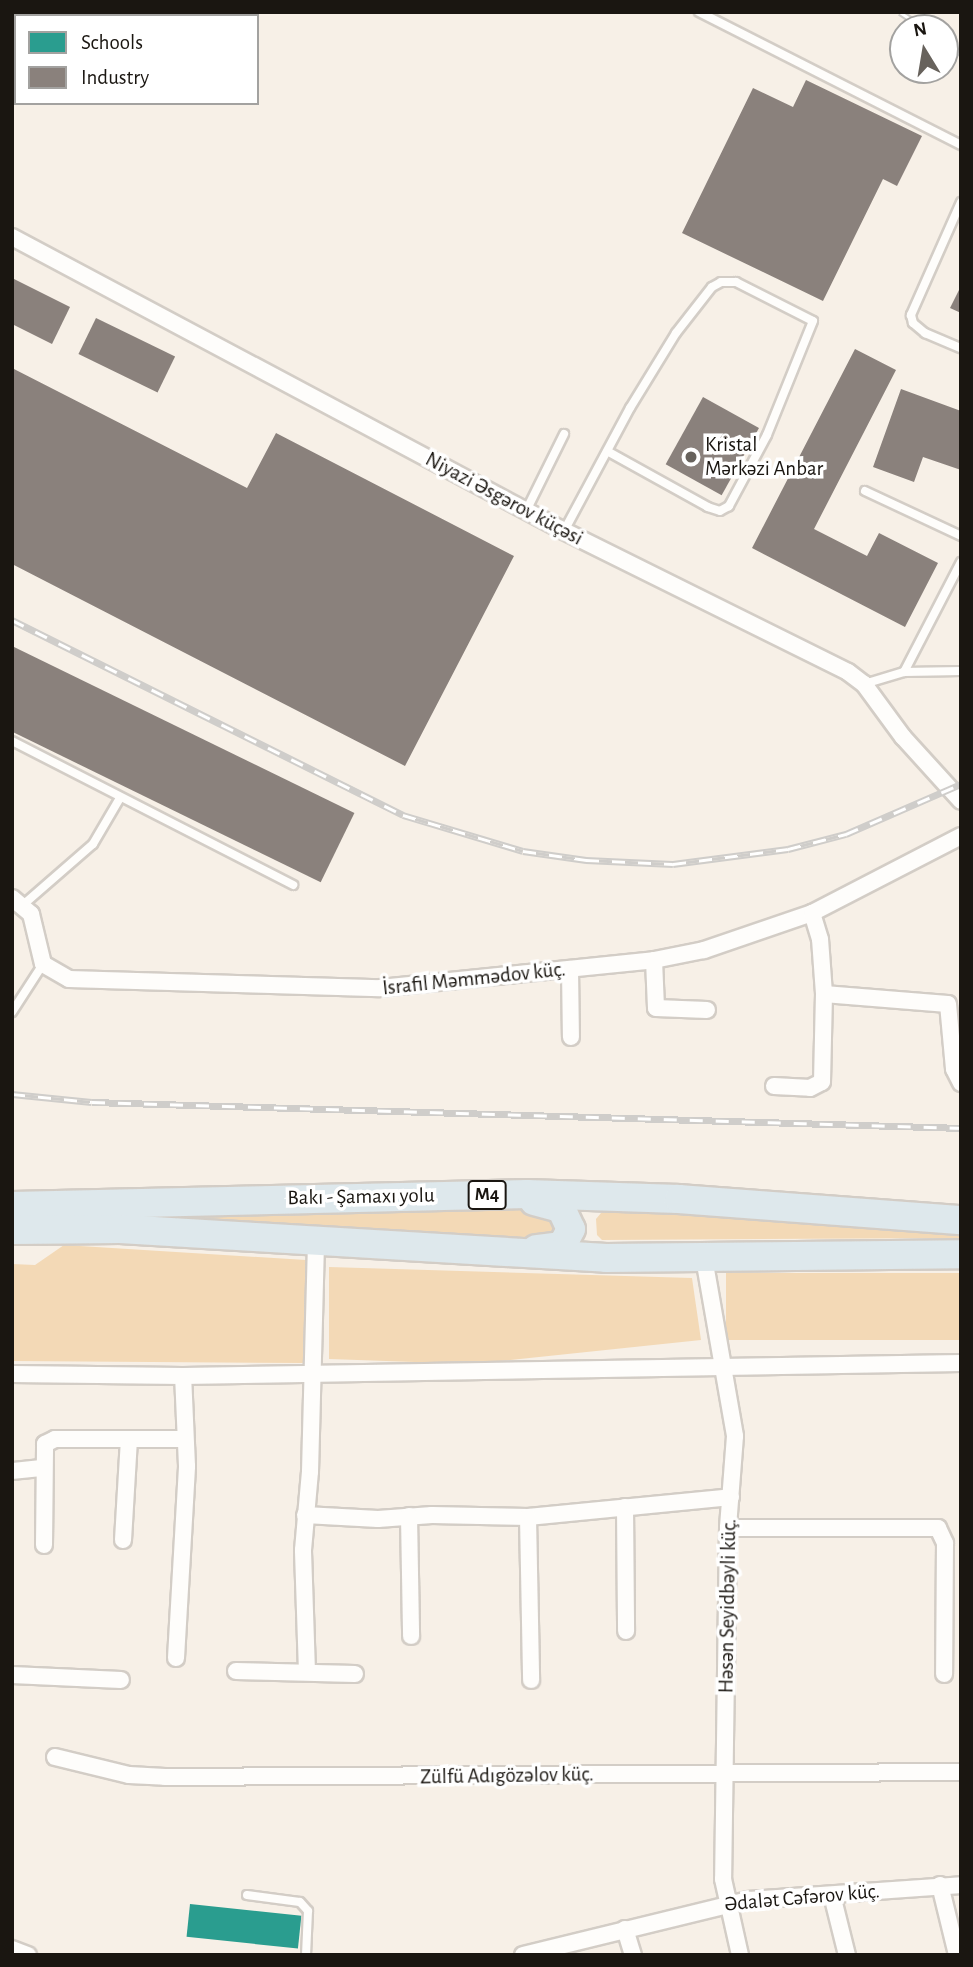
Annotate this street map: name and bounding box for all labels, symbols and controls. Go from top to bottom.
legend [14,14,259,105]
north arrow [889,14,959,84]
text: N [912,19,929,40]
text: Schools [81,32,143,53]
text: Industry [81,67,149,88]
place label: Kristal Mərkəzi Anbar [705,432,823,482]
street label: Niyazi Əsgərov küçəsi [421,447,587,551]
marker: Kristal Mərkəzi Anbar [683,449,699,465]
street label: İsrafil Məmmədov küç. [381,957,567,1001]
road number: M4 [466,1180,508,1210]
street label: Bakı - Şamaxı yolu [287,1183,435,1211]
street label: Həsən Seyidbəyli küç. [714,1518,742,1694]
street label: Zülfü Adıgözəlov küç. [420,1762,594,1790]
street label: Ədalət Cəfərov küç. [723,1879,881,1917]

